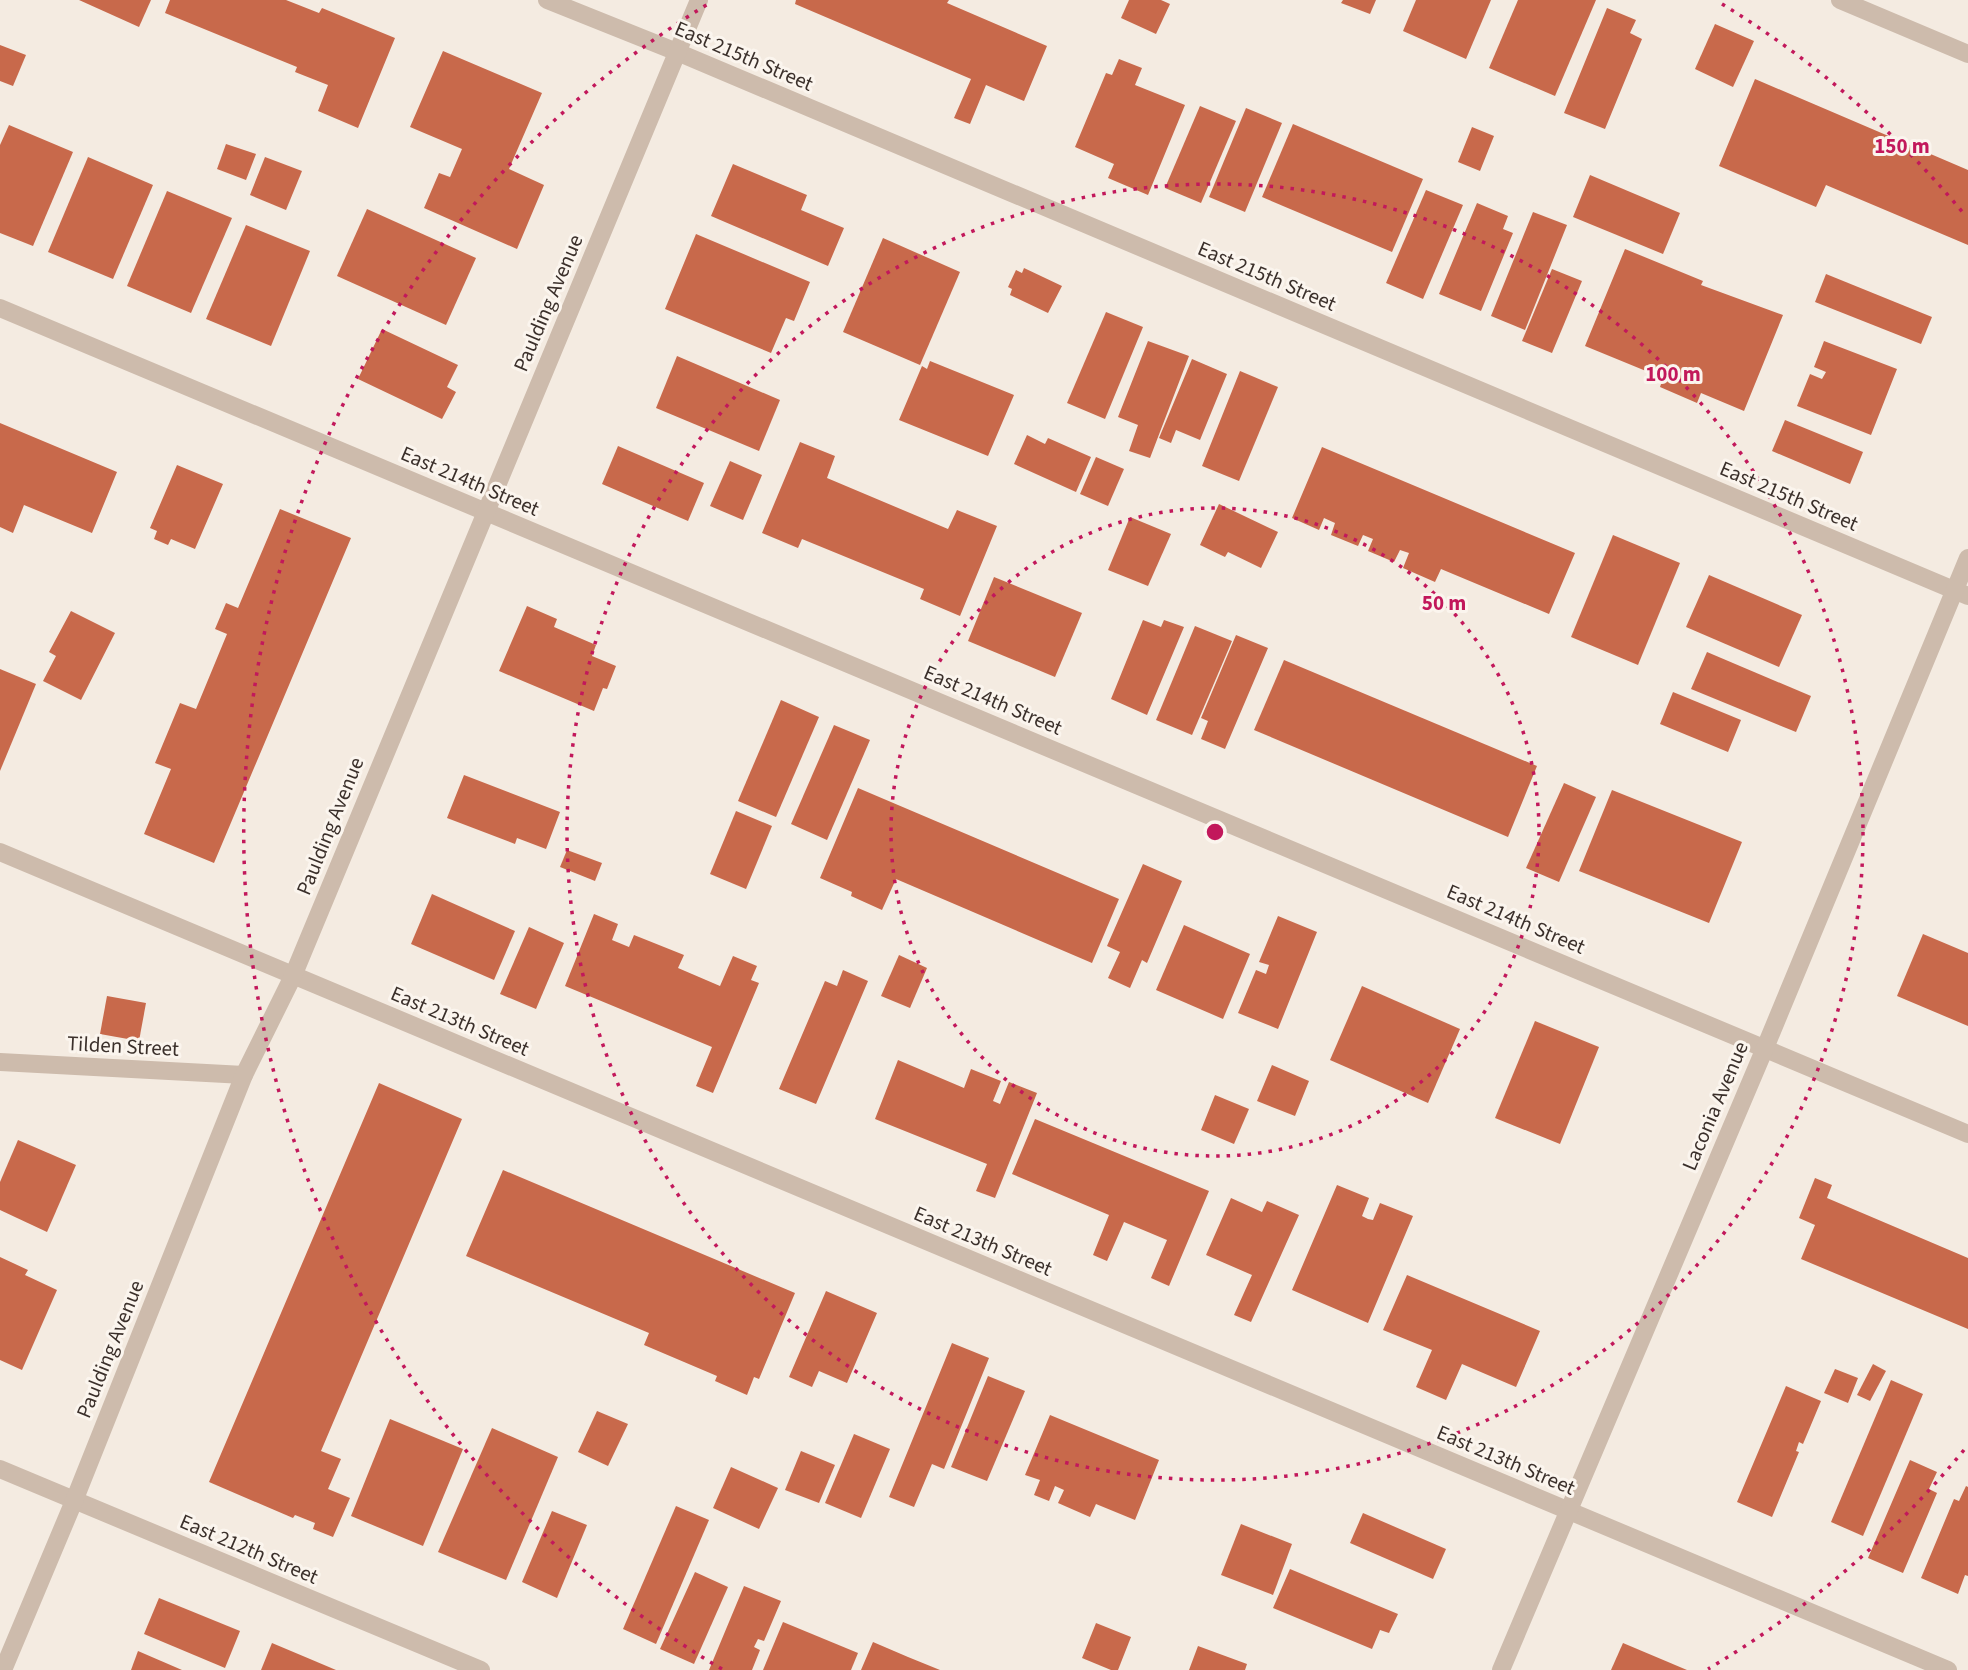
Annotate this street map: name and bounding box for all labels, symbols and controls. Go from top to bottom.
street label: East 215th Street [670,13,818,99]
text: 150 m [1874,131,1930,161]
street label: Paulding Avenue [506,230,590,376]
street label: East 215th Street [1193,233,1341,319]
text: 100 m [1645,359,1701,389]
street label: East 214th Street [396,438,544,524]
street label: East 215th Street [1715,453,1863,539]
text: 50 m [1422,588,1466,618]
street label: East 214th Street [919,657,1067,743]
street label: Paulding Avenue [289,753,371,899]
centre of rings [1203,820,1227,844]
street label: East 214th Street [1442,876,1590,962]
street label: East 213th Street [386,978,534,1064]
street label: Tilden Street [66,1028,180,1064]
street label: Laconia Avenue [1674,1037,1756,1175]
street label: East 213th Street [909,1198,1057,1284]
street label: Paulding Avenue [69,1276,151,1422]
street label: East 213th Street [1432,1417,1580,1503]
street label: East 212th Street [175,1506,323,1592]

